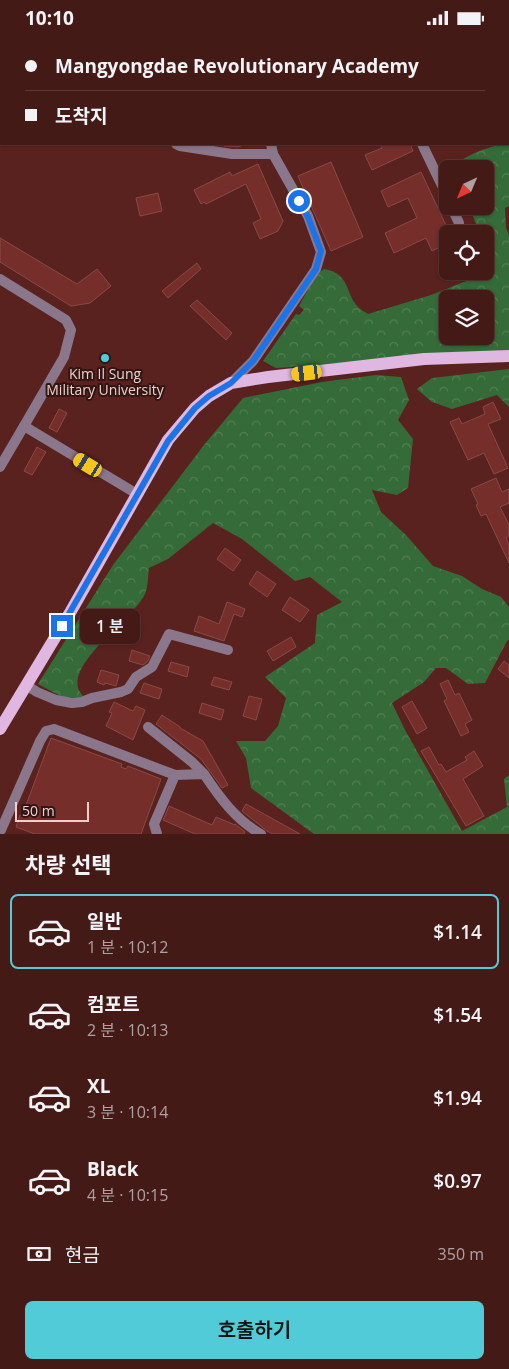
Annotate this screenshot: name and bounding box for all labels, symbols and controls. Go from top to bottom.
text: 10:10 [25,5,74,31]
text: Mangyongdae Revolutionary Academy [55,53,419,79]
text: 도착지 [55,103,107,129]
north arrow [439,160,494,215]
map controls [439,160,494,345]
route start [288,190,310,212]
button: locate [439,225,494,280]
button: layers [439,290,494,345]
marker: Kim Il Sung Military University [99,352,111,364]
place label: Kim Il Sung Military University [46,364,165,399]
car [291,364,322,382]
car [71,451,104,479]
callout: 1 분 [80,609,140,643]
route end [51,615,73,637]
text: 1 분 [96,615,124,637]
scale bar [15,799,89,822]
text: 50 m [22,801,55,820]
text: 차량 선택 [25,849,112,879]
text: 일반 [87,908,122,934]
icon: car [27,909,72,954]
text: $1.14 [433,919,482,945]
text: 1 분 · 10:12 [87,936,168,958]
text: 컴포트 [87,991,139,1017]
icon: car [27,992,72,1037]
text: $1.54 [433,1002,482,1028]
text: 2 분 · 10:13 [87,1019,168,1041]
text: XL [87,1073,110,1099]
icon: car [27,1075,72,1120]
text: $1.94 [433,1085,482,1111]
text: 3 분 · 10:14 [87,1101,168,1123]
text: Black [87,1156,139,1182]
icon: car [27,1158,72,1203]
text: $0.97 [433,1168,482,1194]
text: 4 분 · 10:15 [87,1184,168,1206]
icon: cash [25,1240,53,1268]
text: 현금 [65,1242,100,1268]
text: 350 m [438,1243,484,1265]
button: 호출하기 [25,1301,484,1359]

